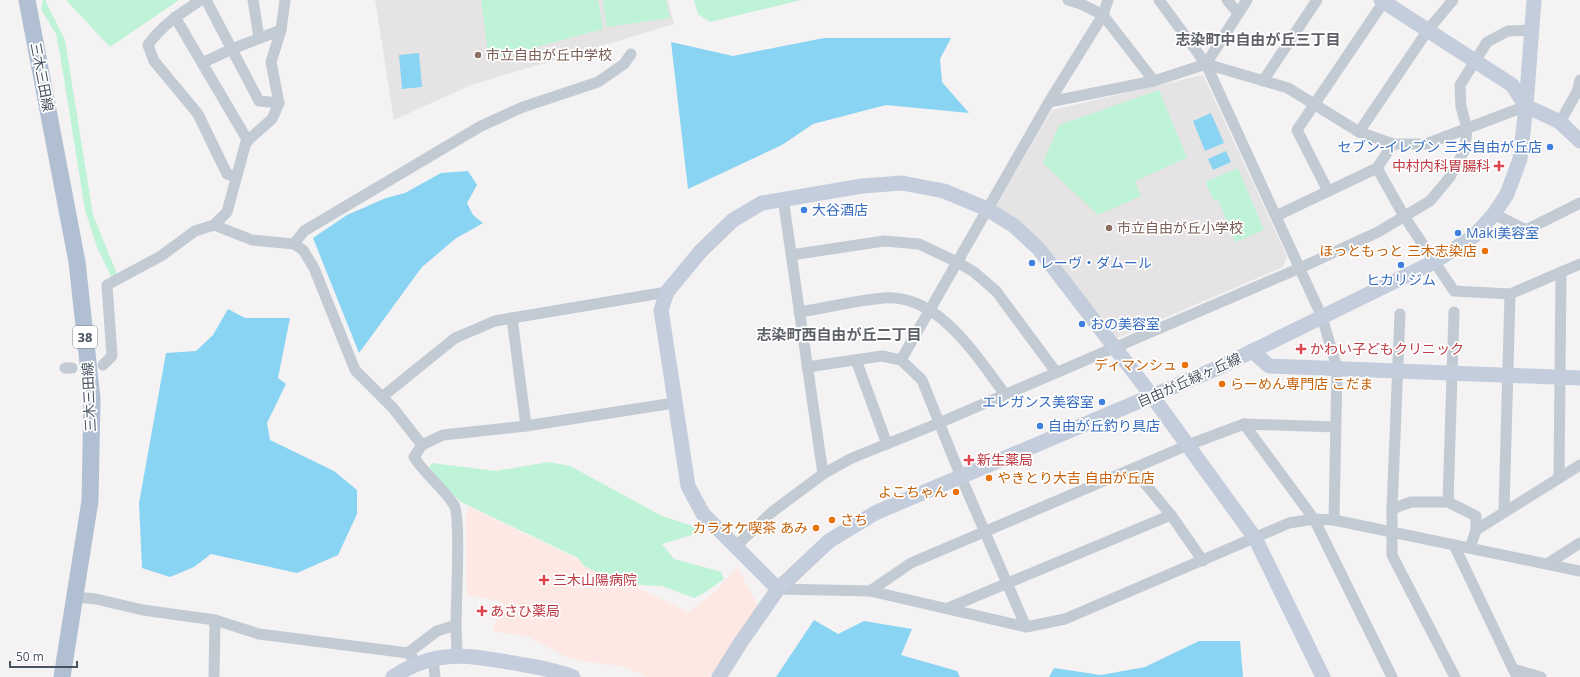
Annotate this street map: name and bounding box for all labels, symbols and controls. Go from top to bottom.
district label: 志染町中自由が丘三丁目 [1175,29,1341,49]
street label: 三木三田線 [26,41,58,113]
place label: 市立自由が丘中学校 [486,45,612,64]
marker: 市立自由が丘中学校 [473,50,483,60]
place label: セブン-イレブン 三木自由が丘店 [1338,137,1542,156]
marker: セブン-イレブン 三木自由が丘店 [1545,142,1555,152]
place label: 中村内科胃腸科 [1392,156,1490,175]
marker: 中村内科胃腸科 [1493,160,1505,172]
place label: 大谷酒店 [812,200,868,219]
marker: 大谷酒店 [799,205,809,215]
place label: 市立自由が丘小学校 [1117,218,1243,237]
marker: 市立自由が丘小学校 [1104,223,1114,233]
place label: Maki美容室 [1466,223,1539,242]
marker: Maki美容室 [1453,228,1463,238]
place label: ほっともっと 三木志染店 [1319,241,1477,260]
marker: ほっともっと 三木志染店 [1480,246,1490,256]
place label: レーヴ・ダムール [1040,253,1152,272]
marker: レーヴ・ダムール [1027,258,1037,268]
marker: ヒカリジム [1396,260,1406,270]
place label: ヒカリジム [1366,270,1436,289]
place label: おの美容室 [1090,314,1160,333]
marker: おの美容室 [1077,319,1087,329]
district label: 志染町西自由が丘二丁目 [756,324,922,344]
road number: 38 [73,326,97,348]
place label: かわい子どもクリニック [1310,339,1464,358]
marker: かわい子どもクリニック [1295,343,1307,355]
street label: 自由が丘緑ヶ丘線 [1134,348,1244,411]
place label: ディマンシュ [1094,355,1177,374]
marker: ディマンシュ [1180,360,1190,370]
street label: 三木三田線 [77,362,100,432]
place label: らーめん専門店 こだま [1230,374,1373,393]
marker: らーめん専門店 こだま [1217,379,1227,389]
place label: エレガンス美容室 [982,392,1094,411]
marker: エレガンス美容室 [1097,397,1107,407]
place label: 自由が丘釣り具店 [1048,416,1160,435]
marker: 自由が丘釣り具店 [1035,421,1045,431]
place label: 新生薬局 [977,450,1033,469]
marker: 新生薬局 [964,455,974,465]
place label: やきとり大吉 自由が丘店 [997,468,1155,487]
marker: やきとり大吉 自由が丘店 [984,473,994,483]
place label: よこちゃん [878,482,948,501]
marker: よこちゃん [951,487,961,497]
place label: さち [840,510,868,529]
marker: さち [827,515,837,525]
place label: カラオケ喫茶 あみ [692,518,808,537]
marker: カラオケ喫茶 あみ [811,523,821,533]
place label: 三木山陽病院 [553,570,637,589]
marker: 三木山陽病院 [538,574,550,586]
place label: あさひ薬局 [490,601,560,620]
marker: あさひ薬局 [477,606,487,616]
scale bar [10,643,77,669]
text: 50 m [16,648,44,665]

